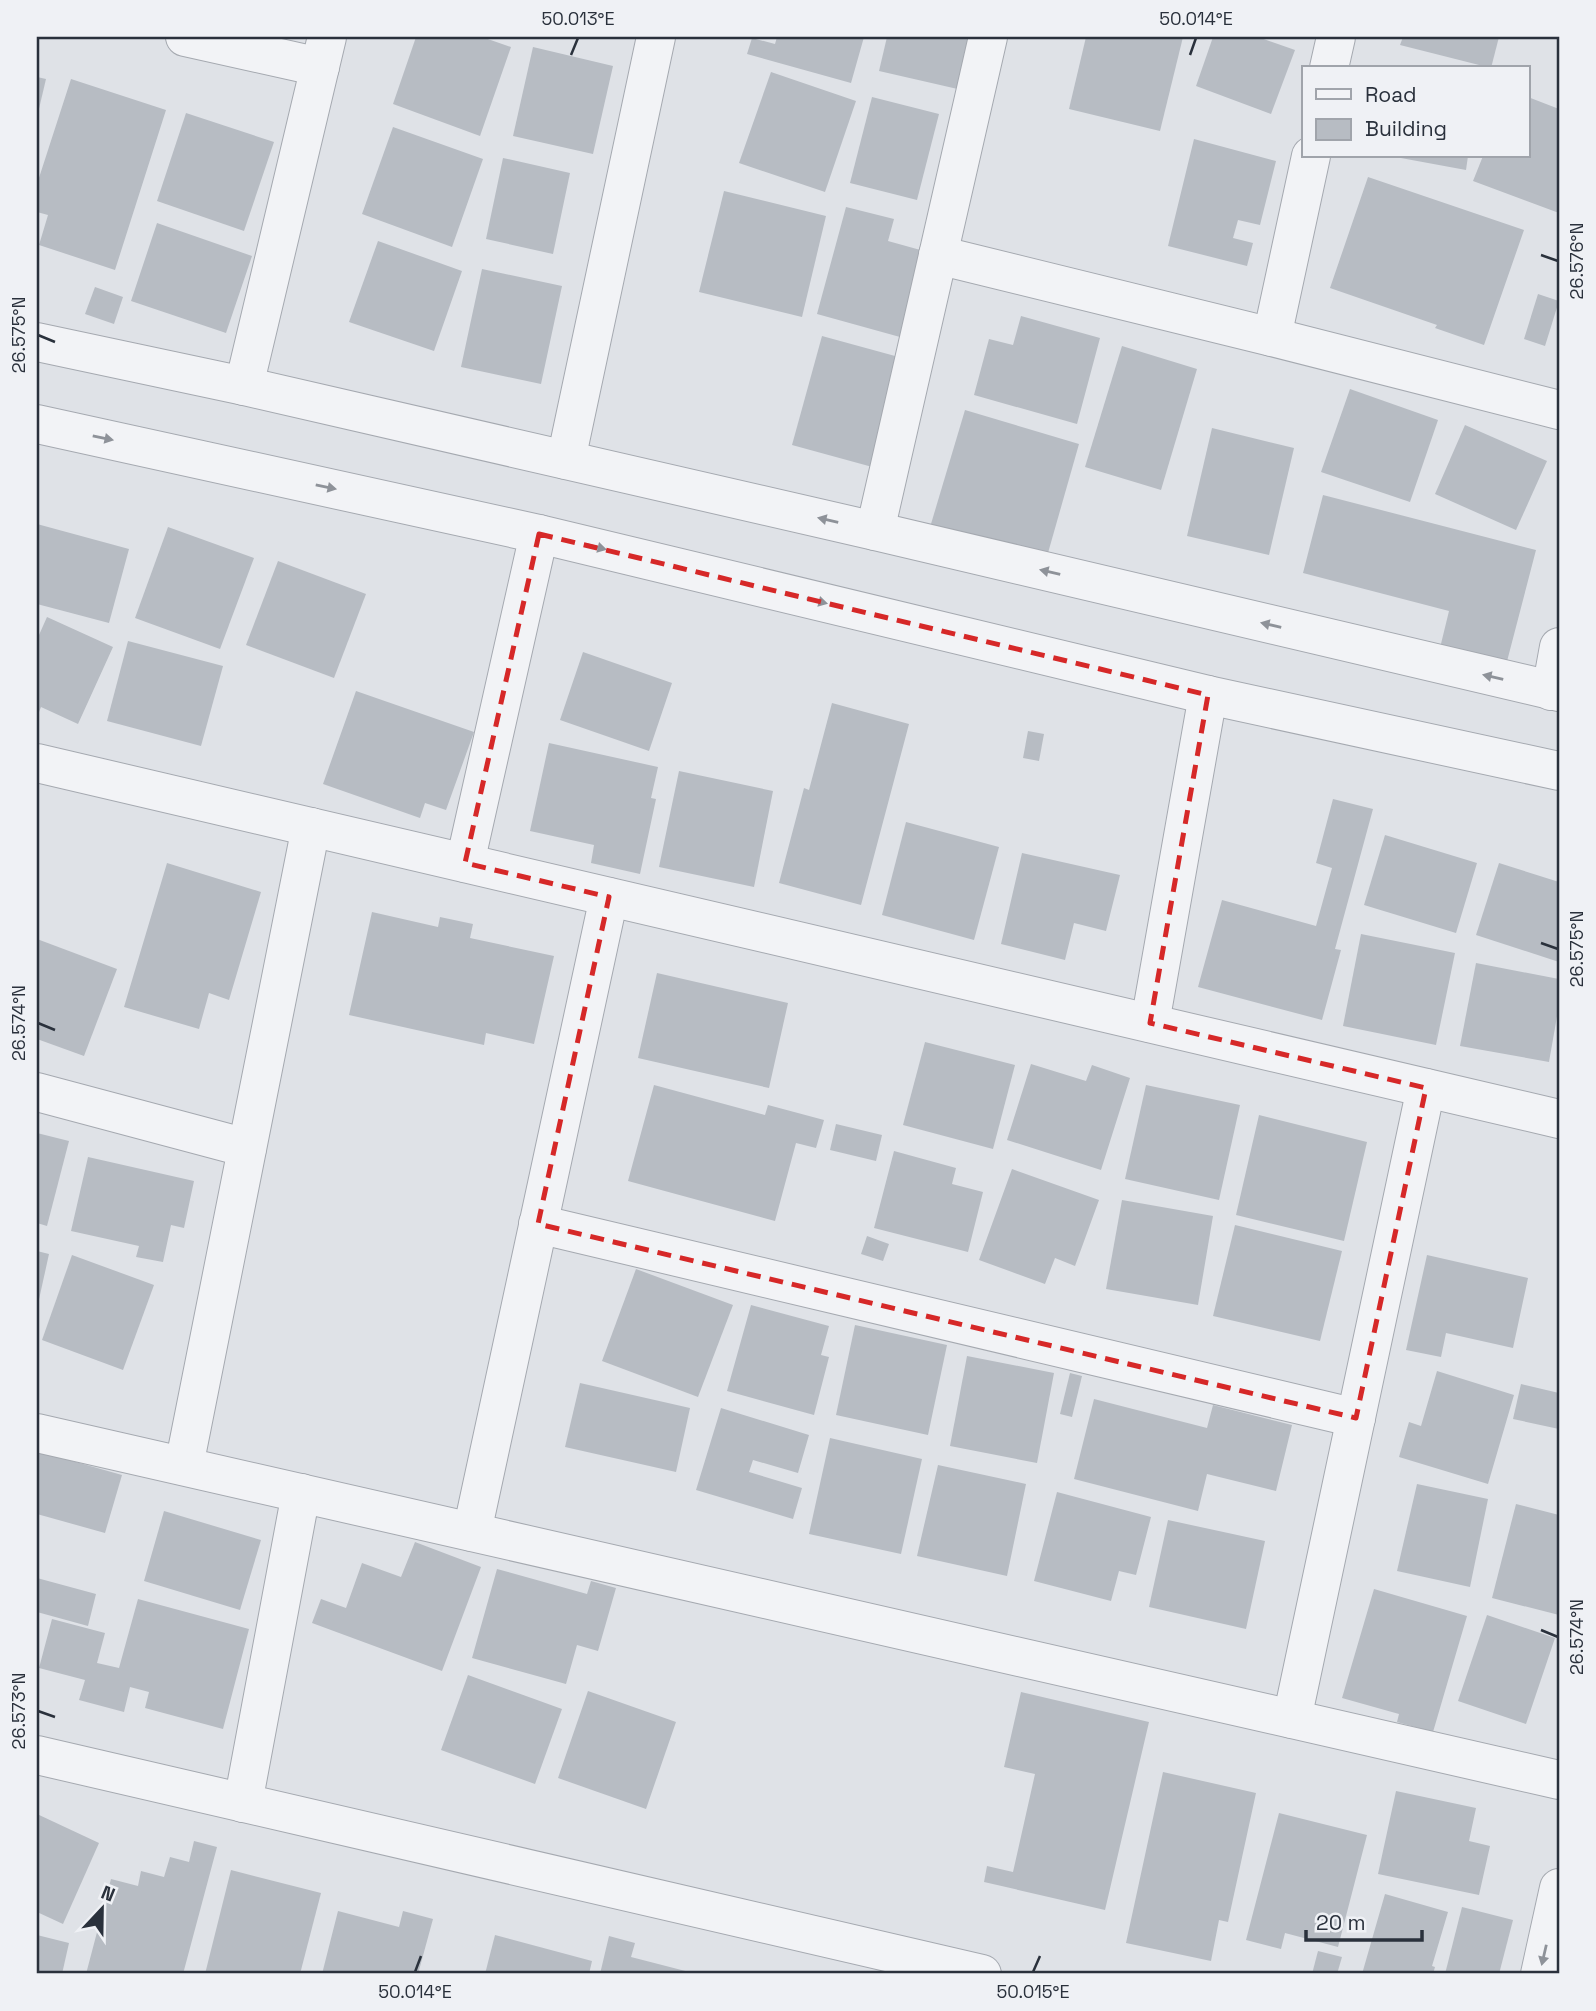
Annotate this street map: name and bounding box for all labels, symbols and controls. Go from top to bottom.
text: 50.013°E [541,7,615,30]
text: 50.014°E [1159,7,1233,30]
legend [1302,66,1530,158]
text: Road [1365,81,1417,108]
text: Building [1365,115,1447,142]
text: 26.576°N [1565,223,1588,299]
text: 26.575°N [7,297,30,373]
one-way arrow [92,433,114,444]
one-way arrow [315,481,337,492]
one-way arrow [817,515,839,526]
one-way arrow [585,542,607,553]
one-way arrow [1039,567,1061,578]
one-way arrow [806,595,828,606]
one-way arrow [1260,619,1282,630]
one-way arrow [1482,671,1504,682]
text: 26.575°N [1565,911,1588,987]
text: 26.574°N [7,985,30,1061]
text: 26.574°N [1565,1599,1588,1675]
text: 26.573°N [7,1673,30,1749]
north arrow [66,1874,136,1944]
text: N [98,1880,119,1908]
scale bar [1306,1899,1421,1943]
text: 20 m [1316,1909,1366,1936]
one-way arrow [1538,1944,1549,1966]
text: 50.014°E [378,1980,452,2003]
text: 50.015°E [996,1980,1070,2003]

